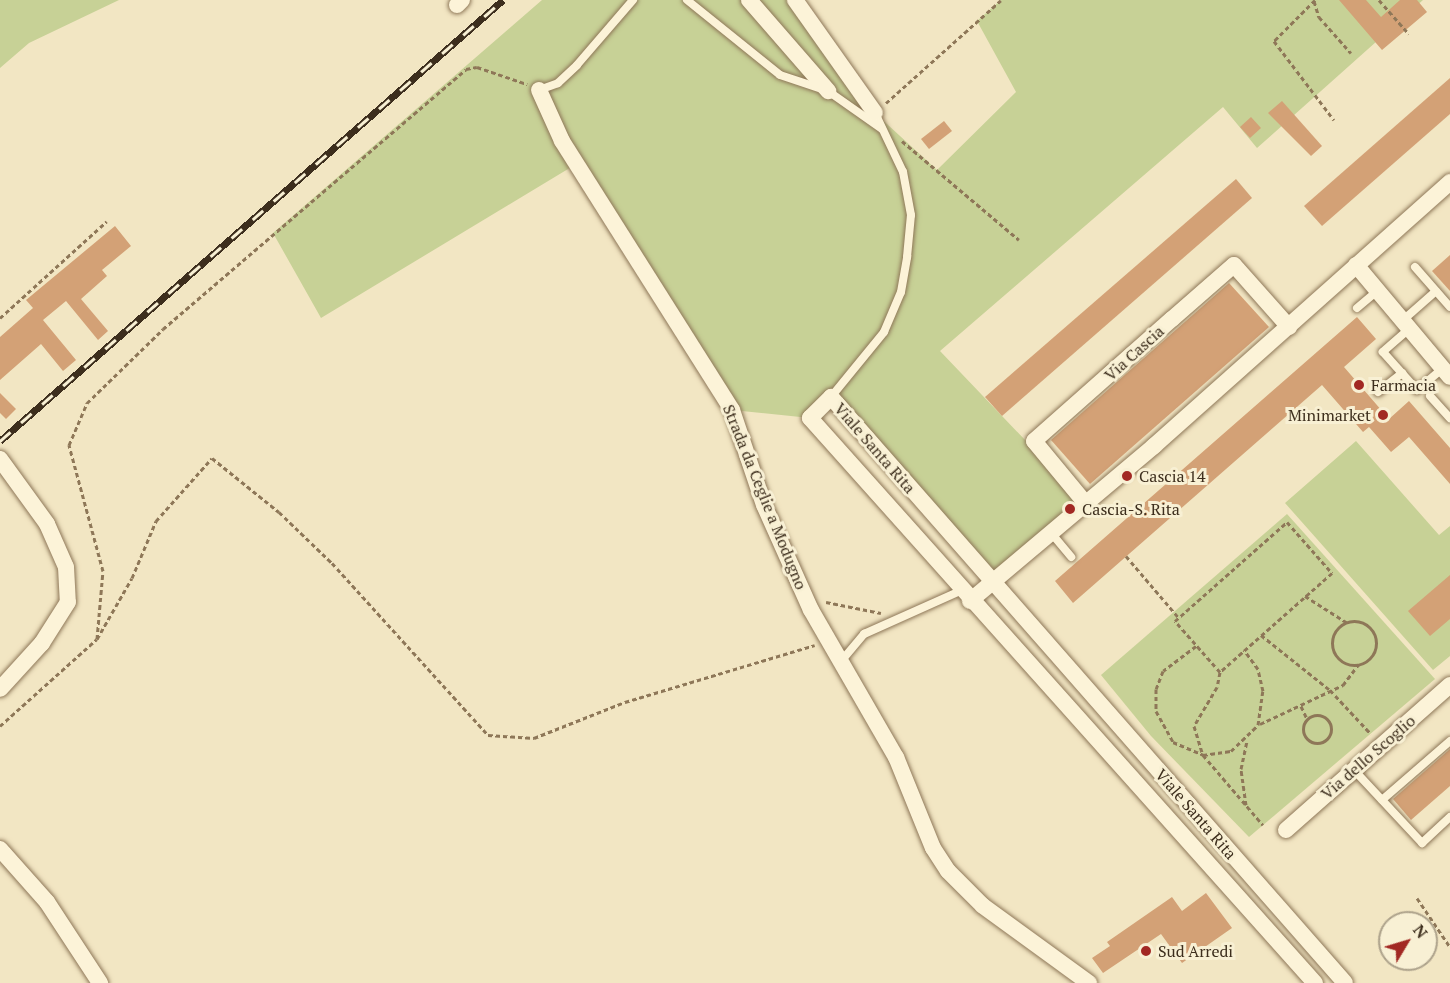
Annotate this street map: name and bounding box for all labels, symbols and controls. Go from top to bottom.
street label: Via Cascia [1100,321,1168,385]
place label: Farmacia [1371,375,1436,395]
marker: Farmacia [1352,378,1366,392]
street label: Viale Santa Rita [830,399,920,497]
street label: Strada da Ceglie a Modugno [719,402,811,592]
place label: Minimarket [1288,405,1371,425]
marker: Minimarket [1376,408,1390,422]
place label: Cascia 14 [1139,466,1206,486]
marker: Cascia 14 [1120,469,1134,483]
place label: Cascia-S. Rita [1082,499,1180,519]
marker: Cascia-S. Rita [1063,502,1077,516]
street label: Via dello Scoglio [1317,711,1419,803]
street label: Viale Santa Rita [1151,765,1241,863]
north arrow [1378,911,1438,971]
text: N [1408,920,1433,943]
place label: Sud Arredi [1158,941,1233,961]
marker: Sud Arredi [1139,944,1153,958]

